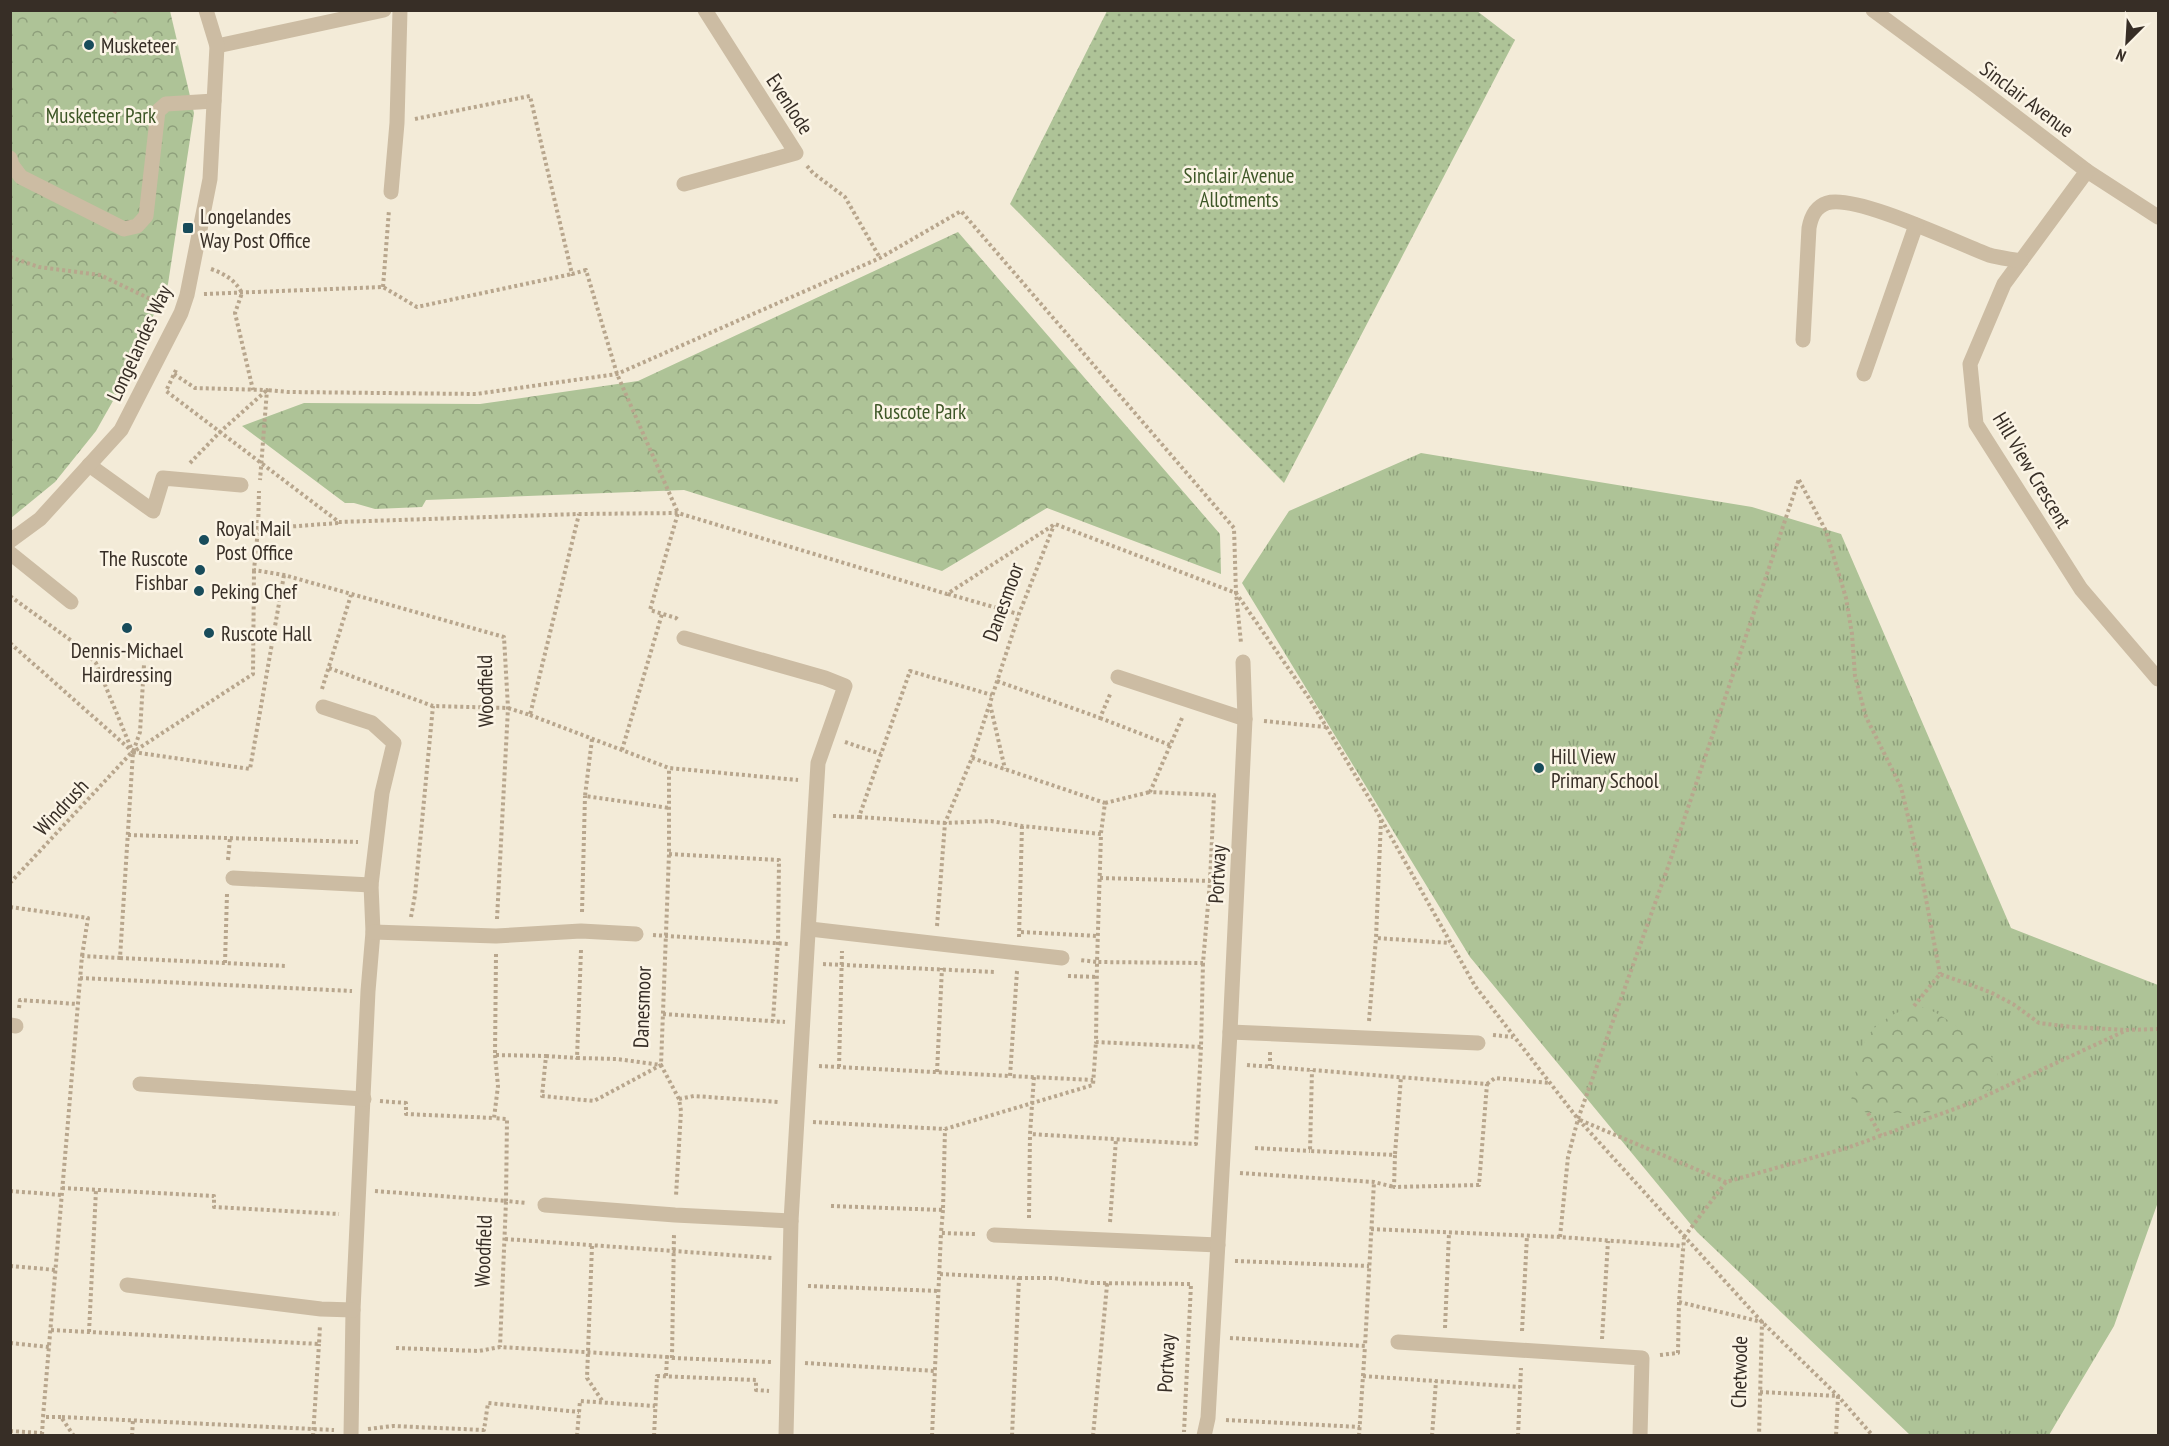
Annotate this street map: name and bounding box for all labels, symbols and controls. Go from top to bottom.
north arrow [2097,12,2157,72]
place label: Musketeer [101,32,176,59]
marker: Musketeer [82,38,96,52]
text: N [2113,45,2129,67]
street label: Sinclair Avenue [1975,55,2079,143]
street label: Evenlode [760,69,820,139]
park label: Musketeer Park [46,102,156,129]
park label: Sinclair Avenue Allotments [1184,162,1294,213]
place label: Longelandes Way Post Office [200,203,311,254]
marker: Longelandes Way Post Office [181,221,195,235]
street label: Longelandes Way [100,281,178,405]
park label: Ruscote Park [874,398,966,425]
street label: Hill View Crescent [1987,407,2077,533]
place label: Royal Mail Post Office [216,515,293,566]
marker: Royal Mail Post Office [197,533,211,547]
place label: The Ruscote Fishbar [99,545,188,596]
street label: Danesmoor [976,559,1030,645]
marker: The Ruscote Fishbar [193,563,207,577]
place label: Peking Chef [211,578,298,605]
marker: Peking Chef [192,584,206,598]
place label: Ruscote Hall [221,620,312,647]
marker: Dennis-Michael Hairdressing [120,621,134,635]
marker: Ruscote Hall [202,626,216,640]
place label: Dennis-Michael Hairdressing [71,637,183,688]
street label: Woodfield [471,655,499,727]
place label: Hill View Primary School [1551,743,1659,794]
marker: Hill View Primary School [1532,761,1546,775]
street label: Windrush [28,773,94,841]
street label: Portway [1202,844,1232,904]
street label: Danesmoor [627,965,657,1048]
street label: Woodfield [468,1214,498,1288]
street label: Portway [1151,1333,1181,1393]
street label: Chetwode [1725,1336,1753,1408]

